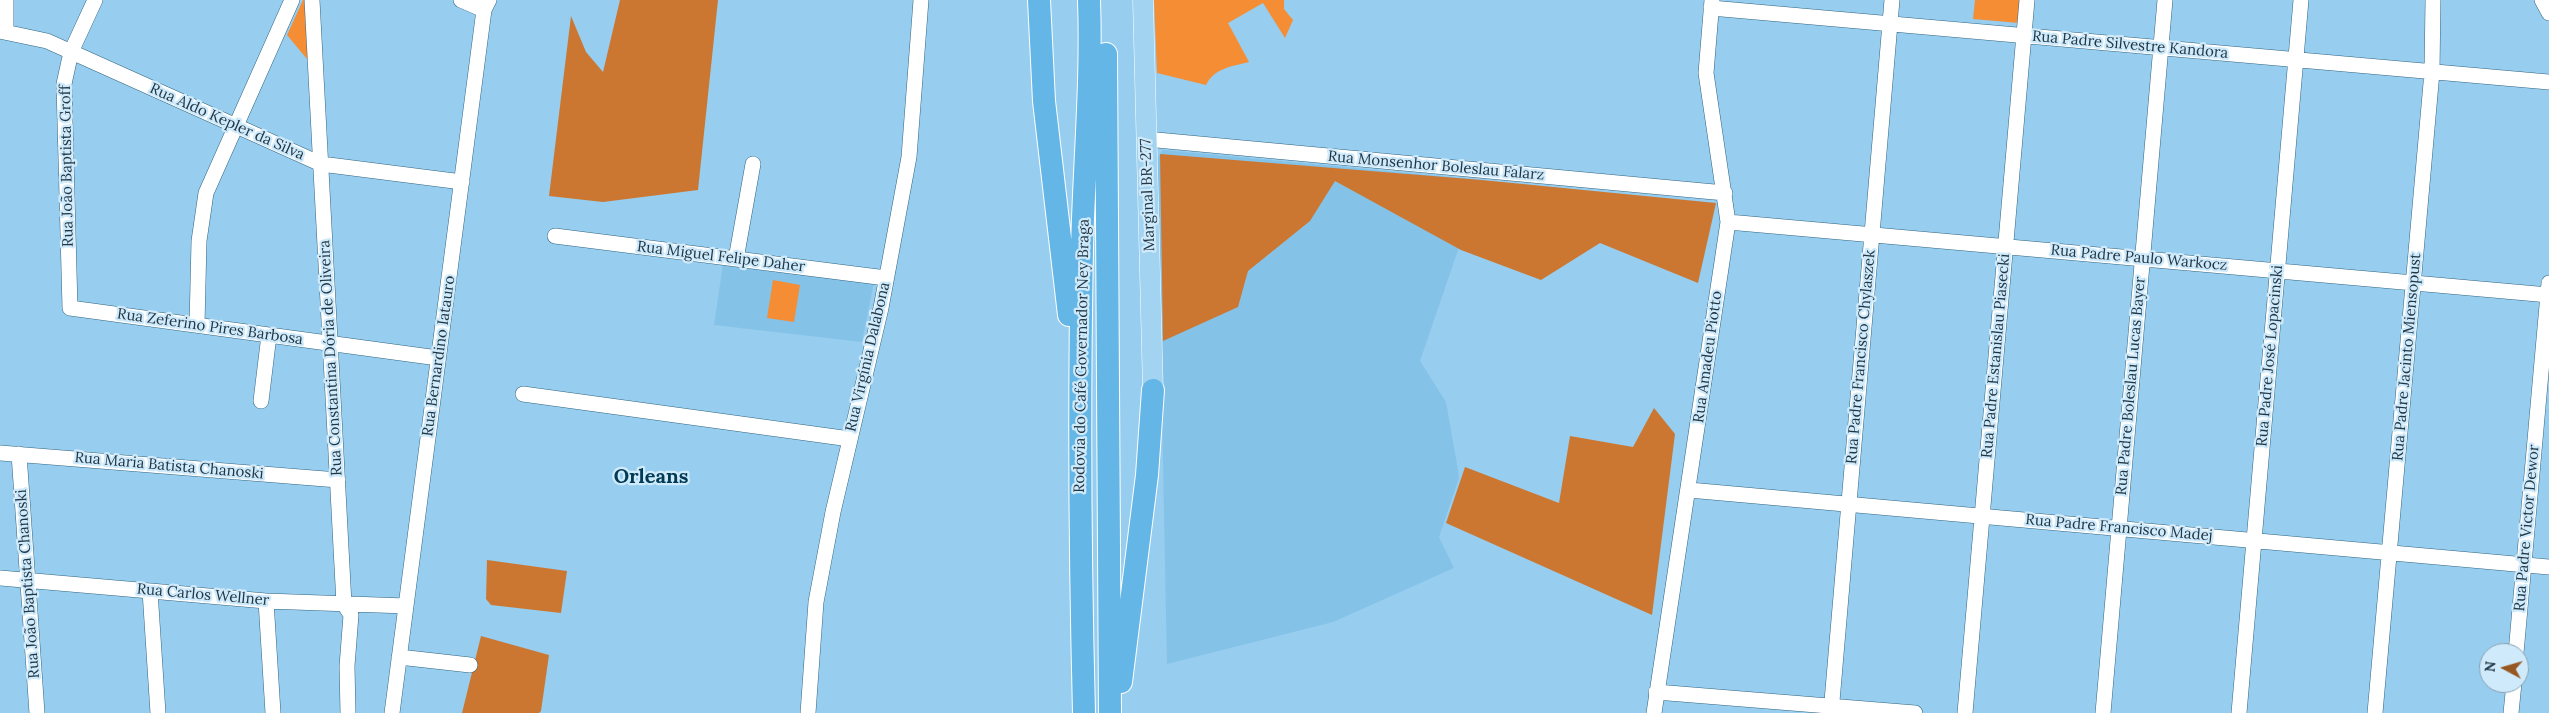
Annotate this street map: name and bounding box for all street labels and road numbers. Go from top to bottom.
street label: Rua Padre Silvestre Kandora [2031,27,2229,63]
street label: Rua Aldo Kepler da Silva [147,80,307,164]
street label: Rua João Baptista Groff [57,85,77,247]
street label: Marginal BR-277 [1137,138,1159,252]
street label: Rua Monsenhor Boleslau Falarz [1327,148,1545,184]
street label: Rodovia do Café Governador Ney Braga [1071,219,1093,493]
street label: Rua Miguel Felipe Daher [636,238,806,276]
street label: Rua Constantina Dória de Oliveira [316,240,346,476]
street label: Rua Padre Paulo Warkocz [2050,241,2228,275]
street label: Rua Padre Francisco Chylaszek [1843,249,1879,465]
street label: Rua Padre Jacinto Miensopust [2389,252,2425,462]
street label: Rua Padre Estanislau Piasecki [1978,253,2014,459]
street label: Rua Padre José Lopacinski [2253,264,2287,448]
street label: Rua Bernardino Iatauro [419,274,459,438]
street label: Rua Padre Boleslau Lucas Bayer [2112,276,2150,496]
street label: Rua Virgínia Dalabona [842,280,894,434]
street label: Rua Amadeu Piotto [1690,290,1726,424]
street label: Rua Zeferino Pires Barbosa [116,305,304,349]
street label: Rua Padre Victor Dewor [2511,444,2543,612]
street label: Rua Maria Batista Chanoski [74,449,264,483]
street label: Rua João Baptista Chanoski [12,489,44,679]
street label: Rua Padre Francisco Madej [2025,511,2213,545]
street label: Rua Carlos Wellner [136,580,270,610]

